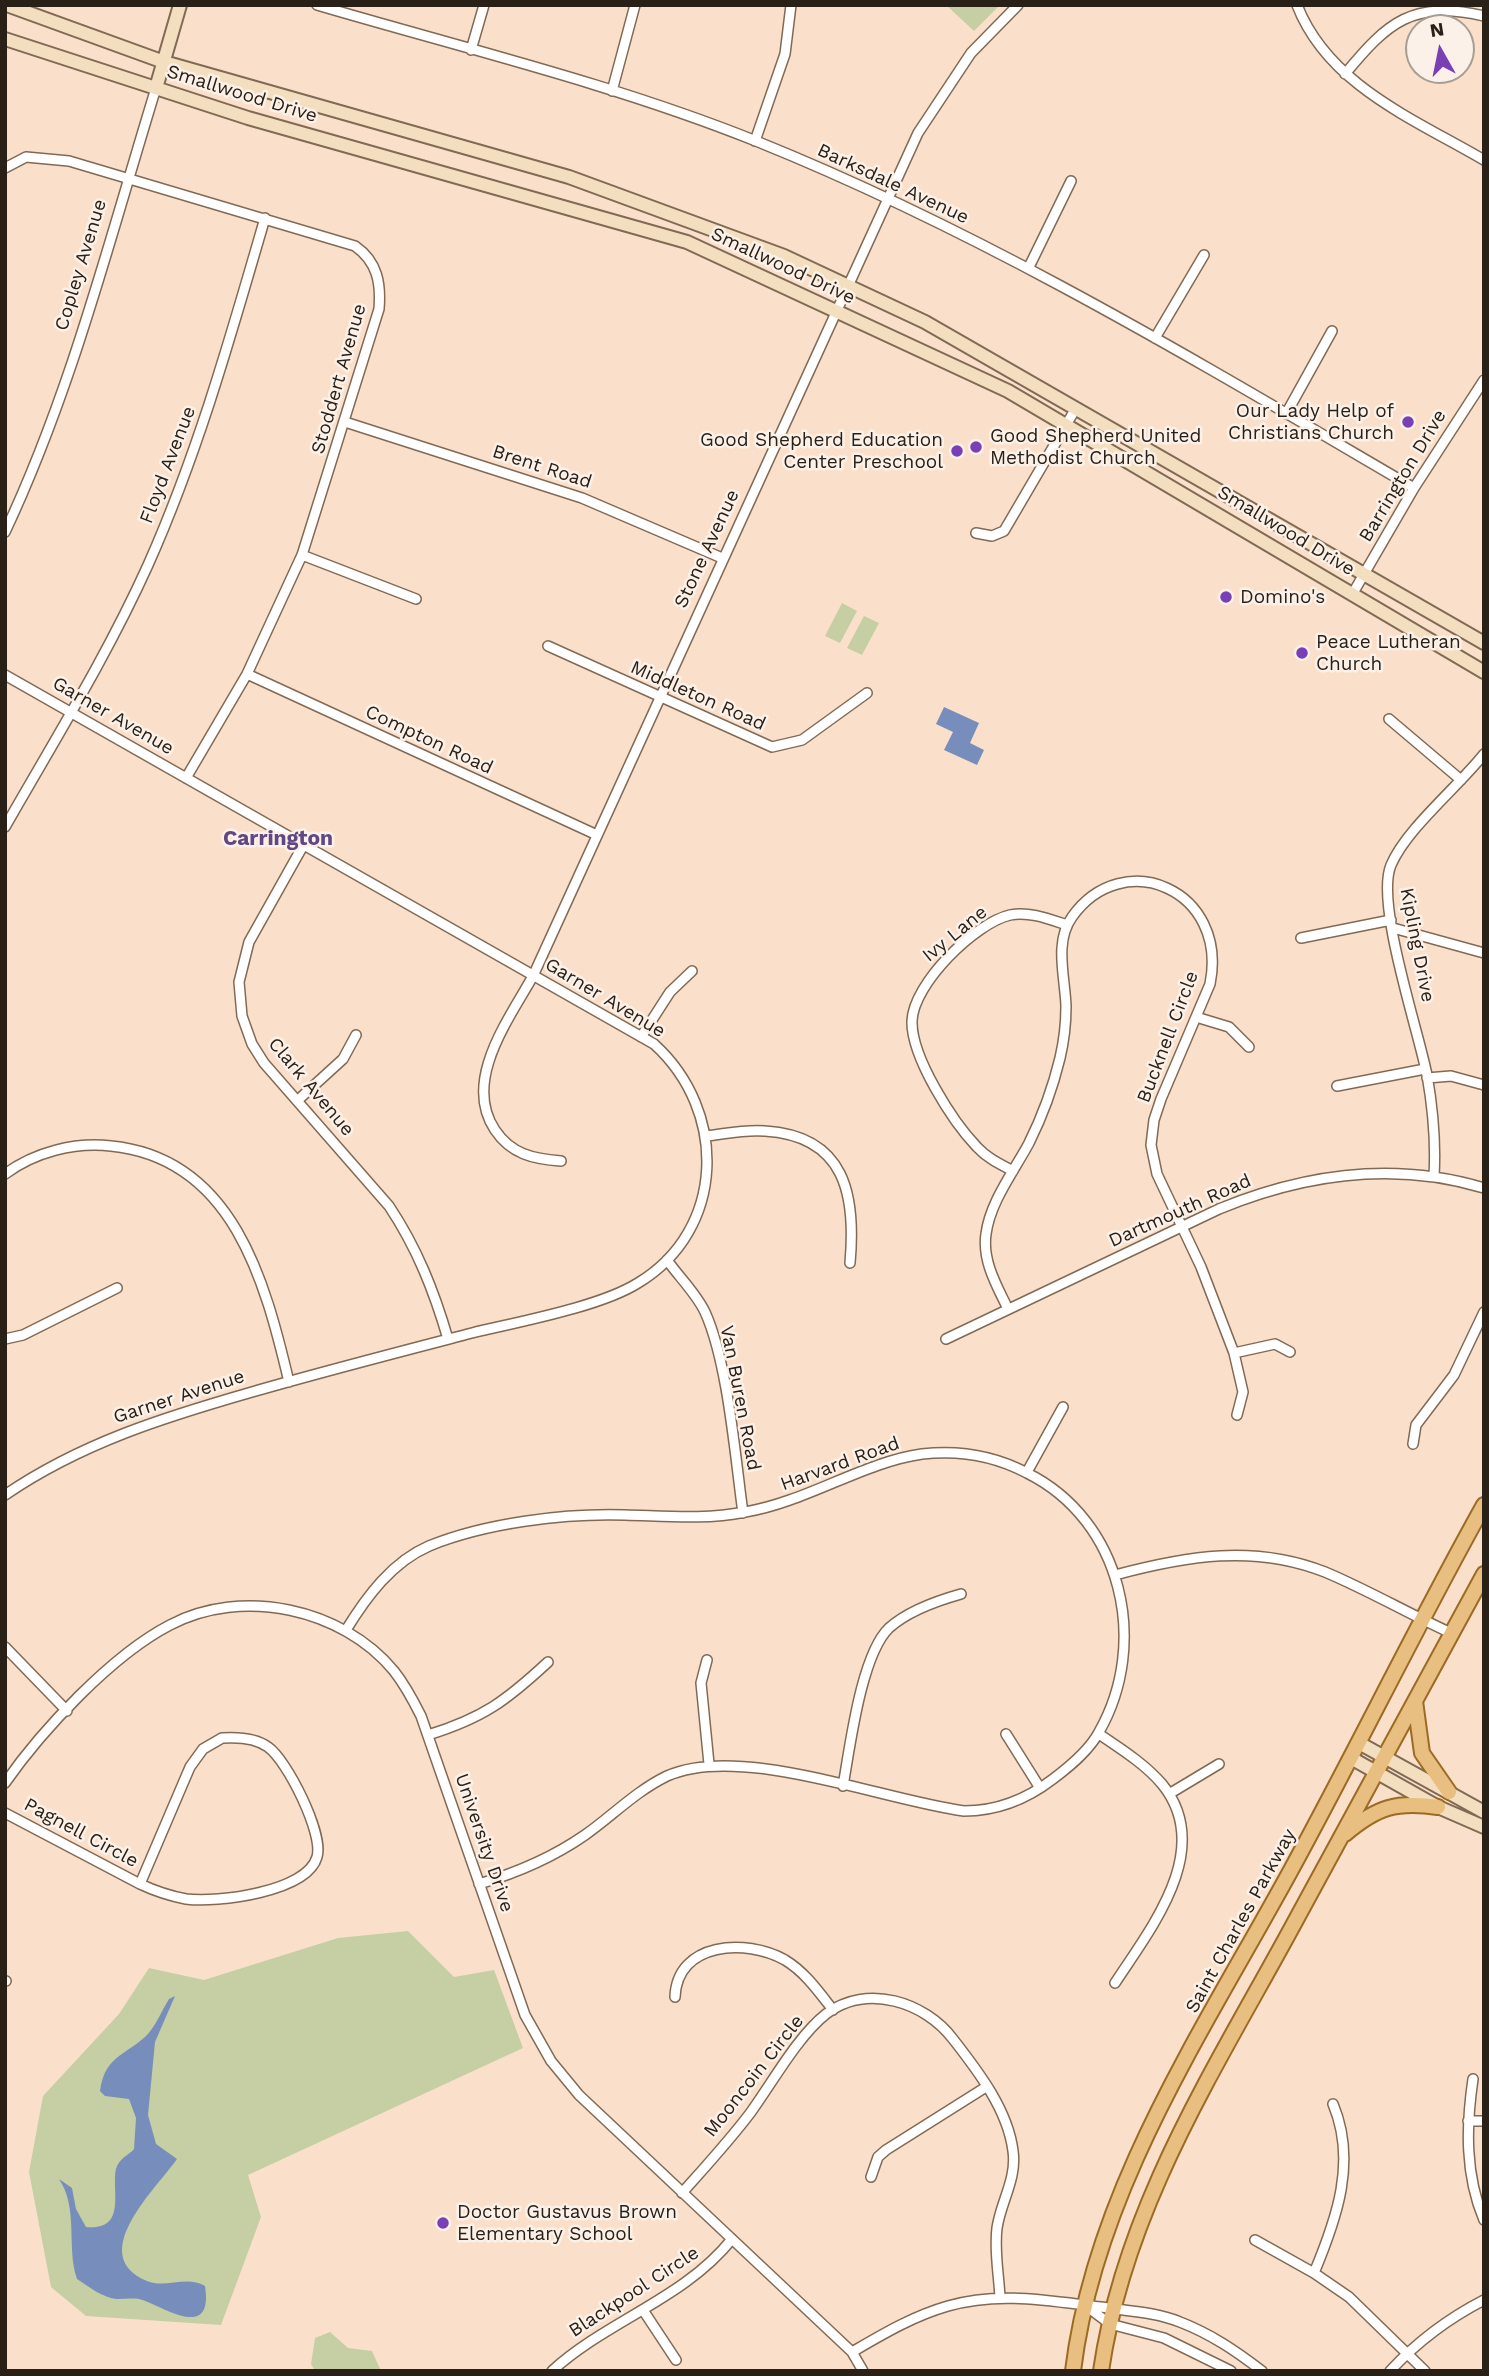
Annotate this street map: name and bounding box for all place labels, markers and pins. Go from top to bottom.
place label: Our Lady Help of Christians Church [1228,400,1394,444]
marker: Our Lady Help of Christians Church [1400,414,1416,430]
place label: Good Shepherd United Methodist Church [990,425,1201,469]
place label: Good Shepherd Education Center Preschool [700,429,943,473]
marker: Good Shepherd United Methodist Church [968,439,984,455]
marker: Good Shepherd Education Center Preschool [949,443,965,459]
place label: Domino's [1240,586,1325,608]
marker: Domino's [1218,589,1234,605]
place label: Peace Lutheran Church [1316,631,1461,675]
marker: Peace Lutheran Church [1294,645,1310,661]
place label: Doctor Gustavus Brown Elementary School [457,2201,677,2245]
marker: Doctor Gustavus Brown Elementary School [435,2215,451,2231]

